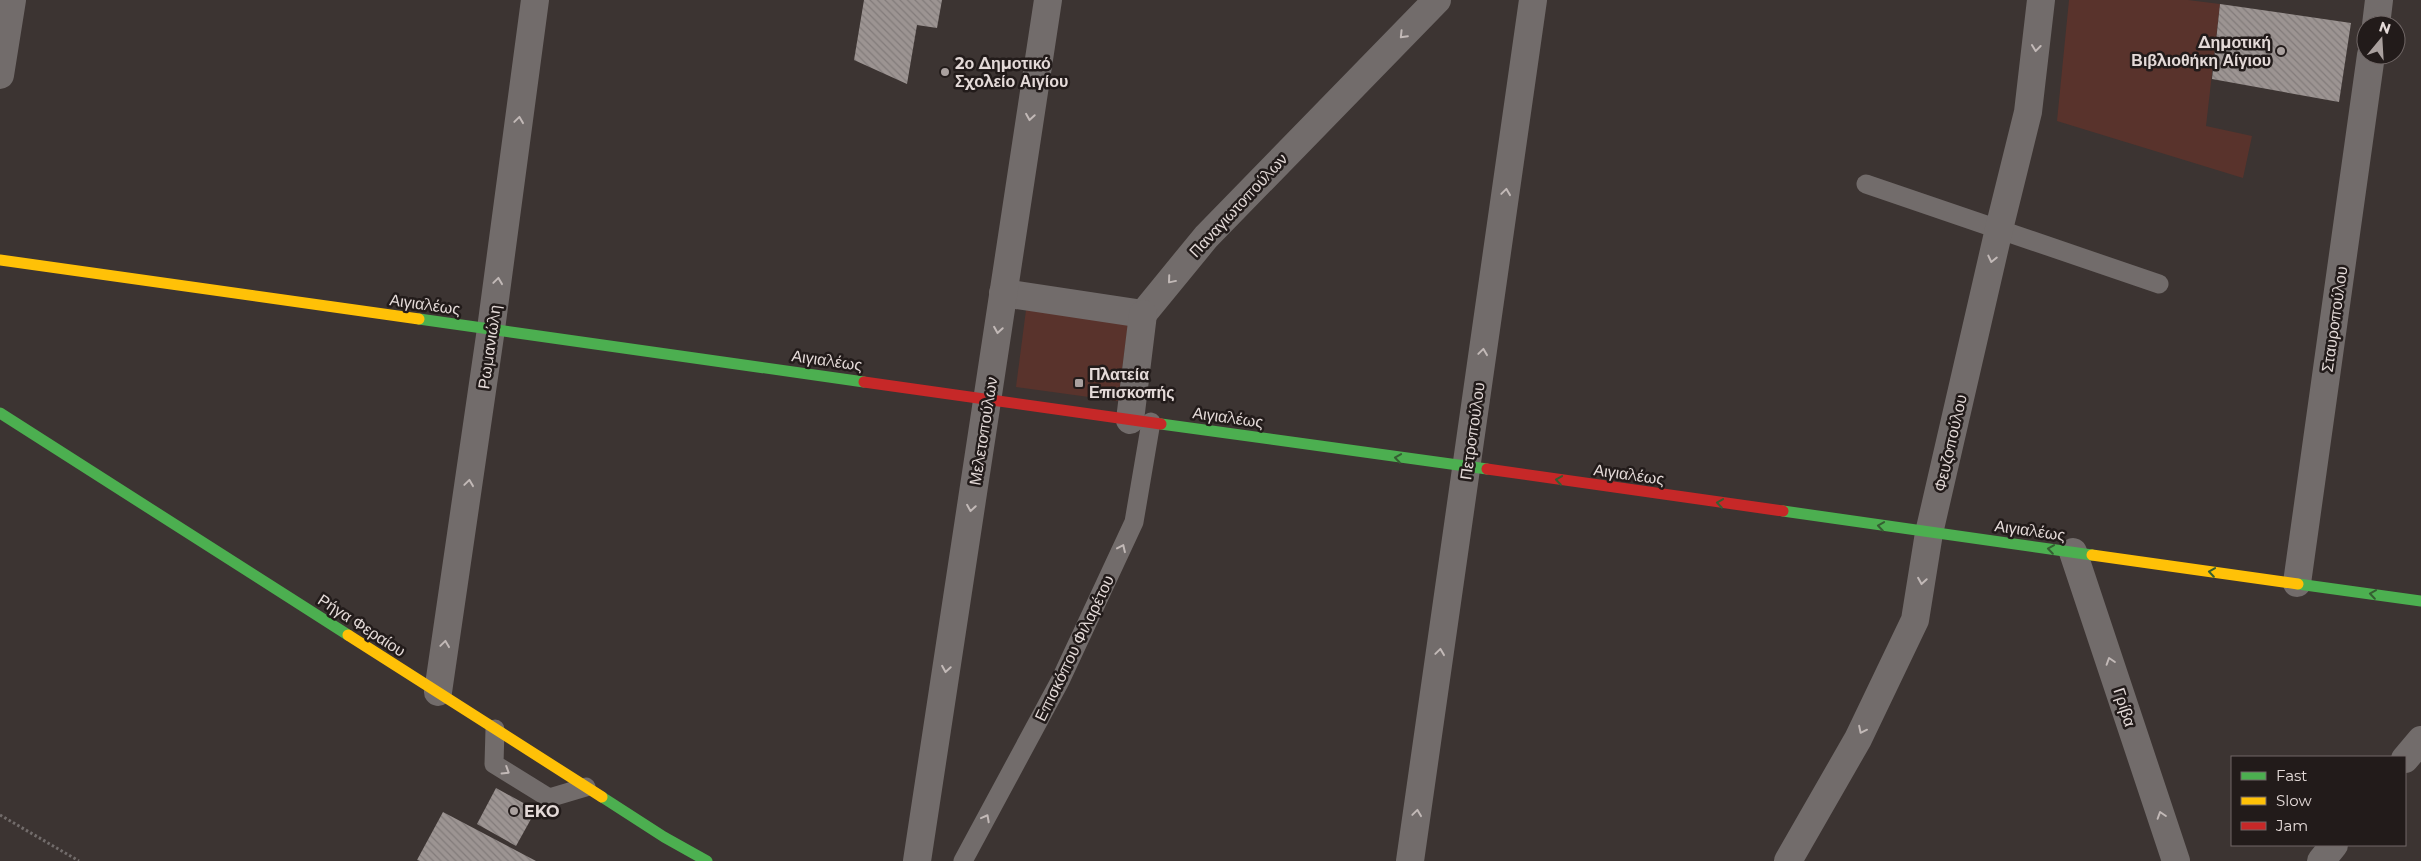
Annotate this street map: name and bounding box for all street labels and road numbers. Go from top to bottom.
street label: Παναγιωτοπούλων [1185,149,1291,261]
street label: Σταυροπούλου [2318,265,2351,373]
street label: Αιγιαλέως [388,290,462,319]
street label: Ρωμανιώλη [474,304,505,390]
street label: Αιγιαλέως [790,346,864,375]
street label: Μελετοπούλων [966,375,1001,487]
street label: Πετροπούλου [1456,381,1489,481]
street label: Φευζοπούλου [1930,393,1971,494]
street label: Αιγιαλέως [1191,403,1265,432]
street label: Αιγιαλέως [1592,460,1666,489]
street label: Αιγιαλέως [1993,516,2067,545]
street label: Επισκόπου Φιλαρέτου [1031,572,1118,724]
street label: Ρήγα Φεραίου [314,590,409,661]
street label: Γρίβα [2109,685,2140,729]

